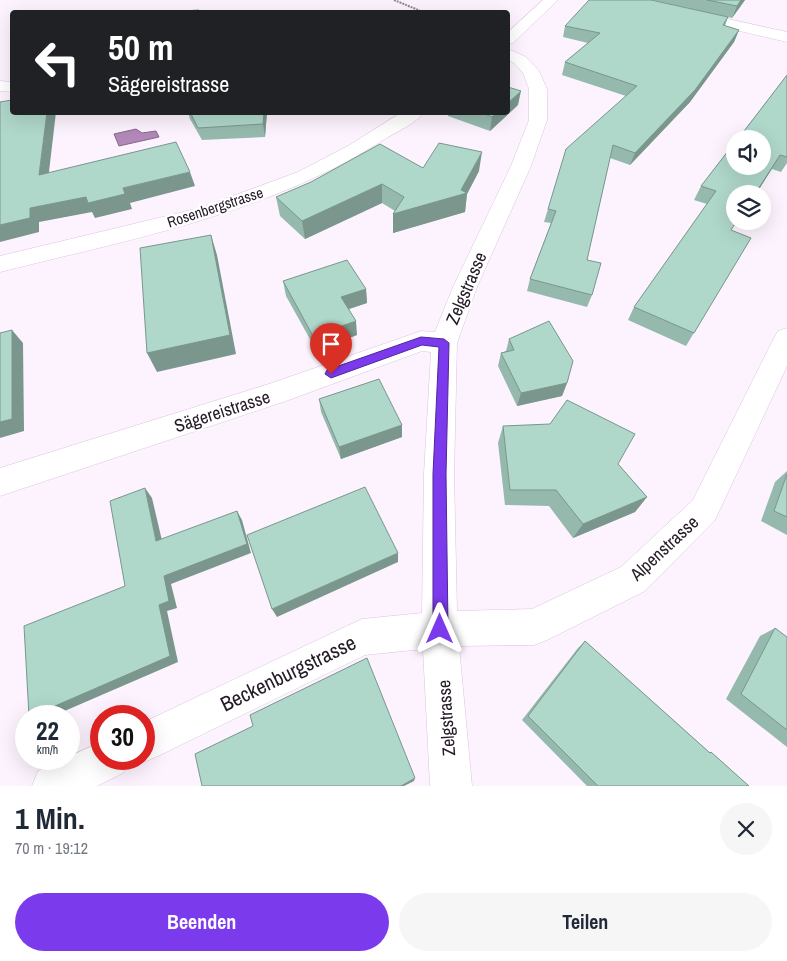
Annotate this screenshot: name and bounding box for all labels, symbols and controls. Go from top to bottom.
text: 50 m [108,24,173,71]
icon: left [25,30,90,95]
text: Sägereistrasse [108,69,229,99]
map controls [726,130,771,230]
button: sound [726,130,771,175]
street label: Rosenbergstrasse [164,182,266,232]
button: layers [726,185,771,230]
street label: Zelgstrasse [440,248,492,328]
pin [310,323,352,374]
icon: arrive [317,330,345,358]
street label: Sägereistrasse [171,384,273,438]
street label: Alpenstrasse [624,510,704,587]
position arrow [413,602,465,654]
street label: Beckenburgstrasse [215,628,361,718]
street label: Zelgstrasse [431,679,461,757]
speed limit sign: 30 [90,705,155,770]
text: 22 [36,714,59,748]
text: km/h [37,742,58,758]
text: 1 Min. [15,798,85,838]
button: close [720,803,772,855]
text: 70 m · 19:12 [15,837,88,859]
button: Beenden [15,893,389,951]
button: Teilen [399,893,772,951]

